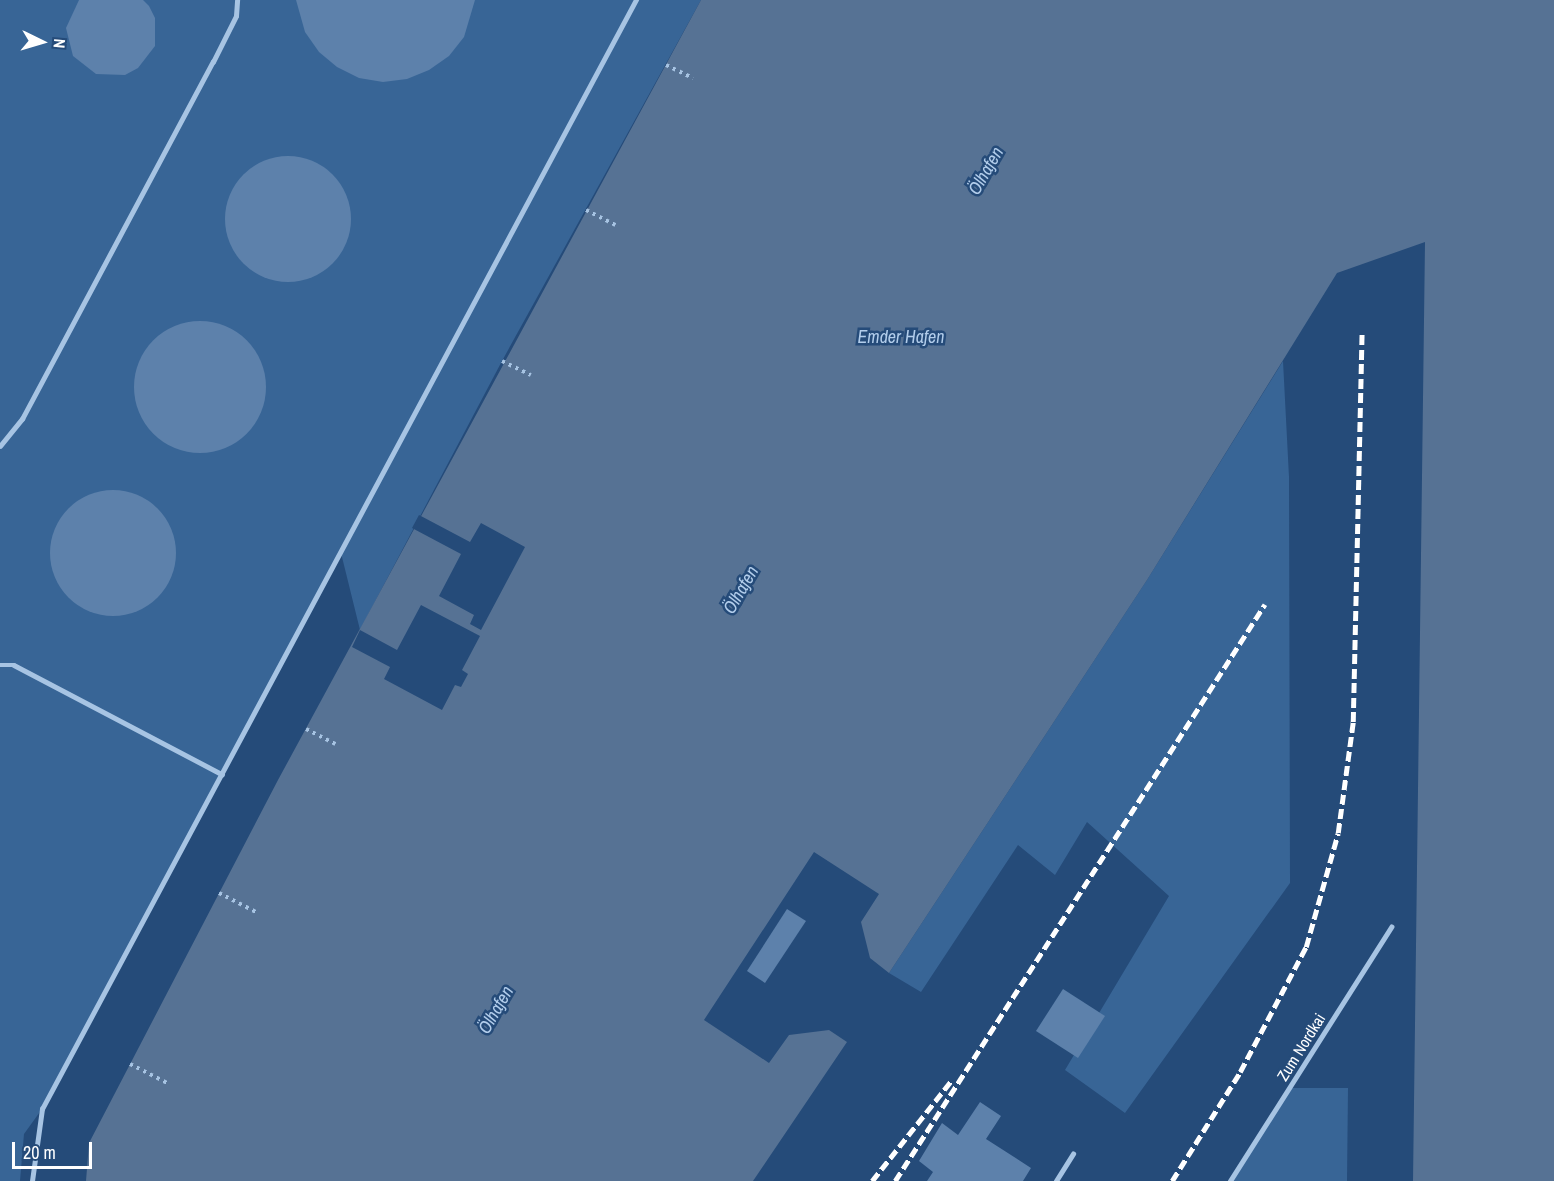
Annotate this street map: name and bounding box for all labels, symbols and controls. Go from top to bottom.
north arrow [12,12,72,72]
text: N [49,38,71,49]
water label: Ölhafen [964,143,1008,199]
water label: Emder Hafen [858,326,944,348]
water label: Ölhafen [719,562,763,618]
water label: Ölhafen [474,982,518,1038]
street label: Zum Nordkai [1273,1010,1329,1084]
scale bar [15,1130,94,1168]
text: 20 m [23,1140,56,1165]

